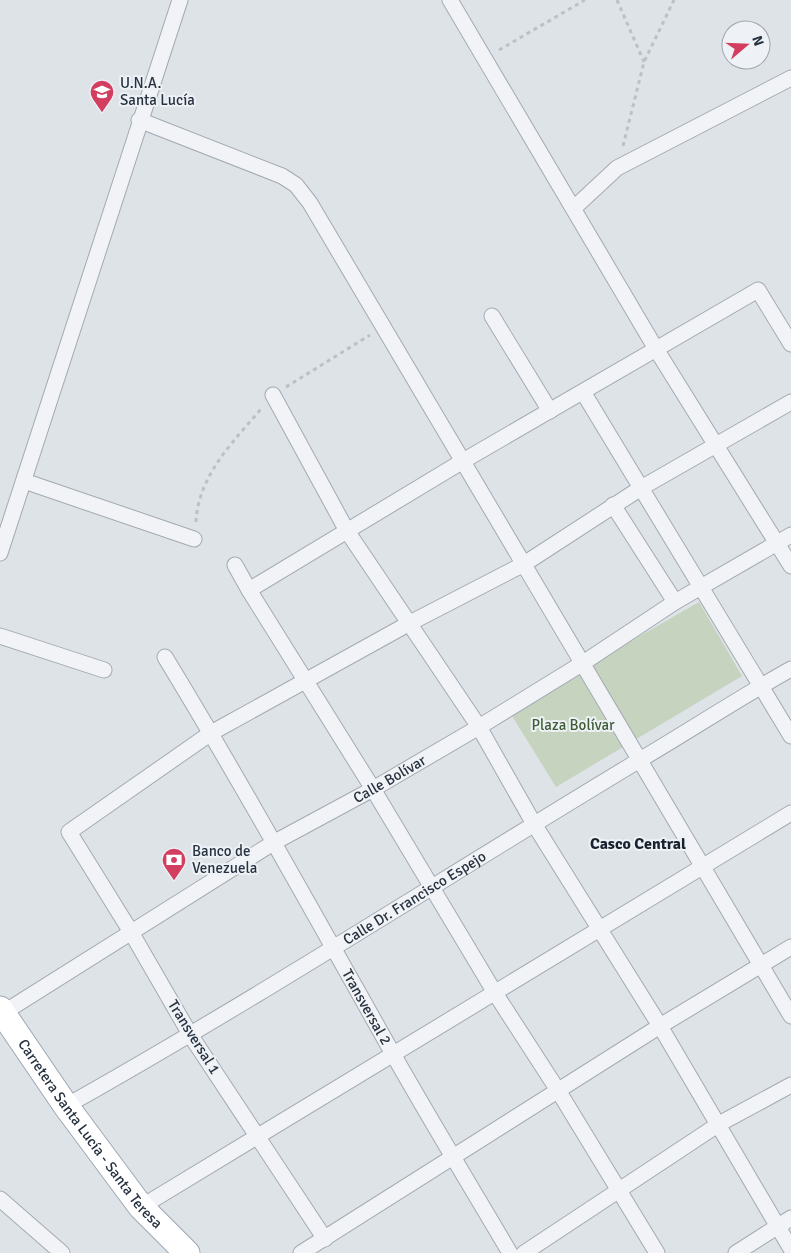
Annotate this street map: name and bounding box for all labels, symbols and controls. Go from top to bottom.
north arrow [721,20,771,70]
text: N [748,34,767,48]
place label: U.N.A. Santa Lucía [120,74,195,109]
school or university icon: U.N.A. Santa Lucía [89,79,115,113]
park label: Plaza Bolívar [531,716,615,734]
street label: Calle Bolívar [350,751,430,807]
district label: Casco Central [590,834,686,854]
place label: Banco de Venezuela [192,842,257,877]
bank icon: Banco de Venezuela [161,847,187,881]
street label: Calle Dr. Francisco Espejo [340,847,490,949]
street label: Transversal 2 [338,966,395,1048]
street label: Transversal 1 [164,997,224,1077]
street label: Carretera Santa Lucía - Santa Teresa [14,1036,166,1232]

